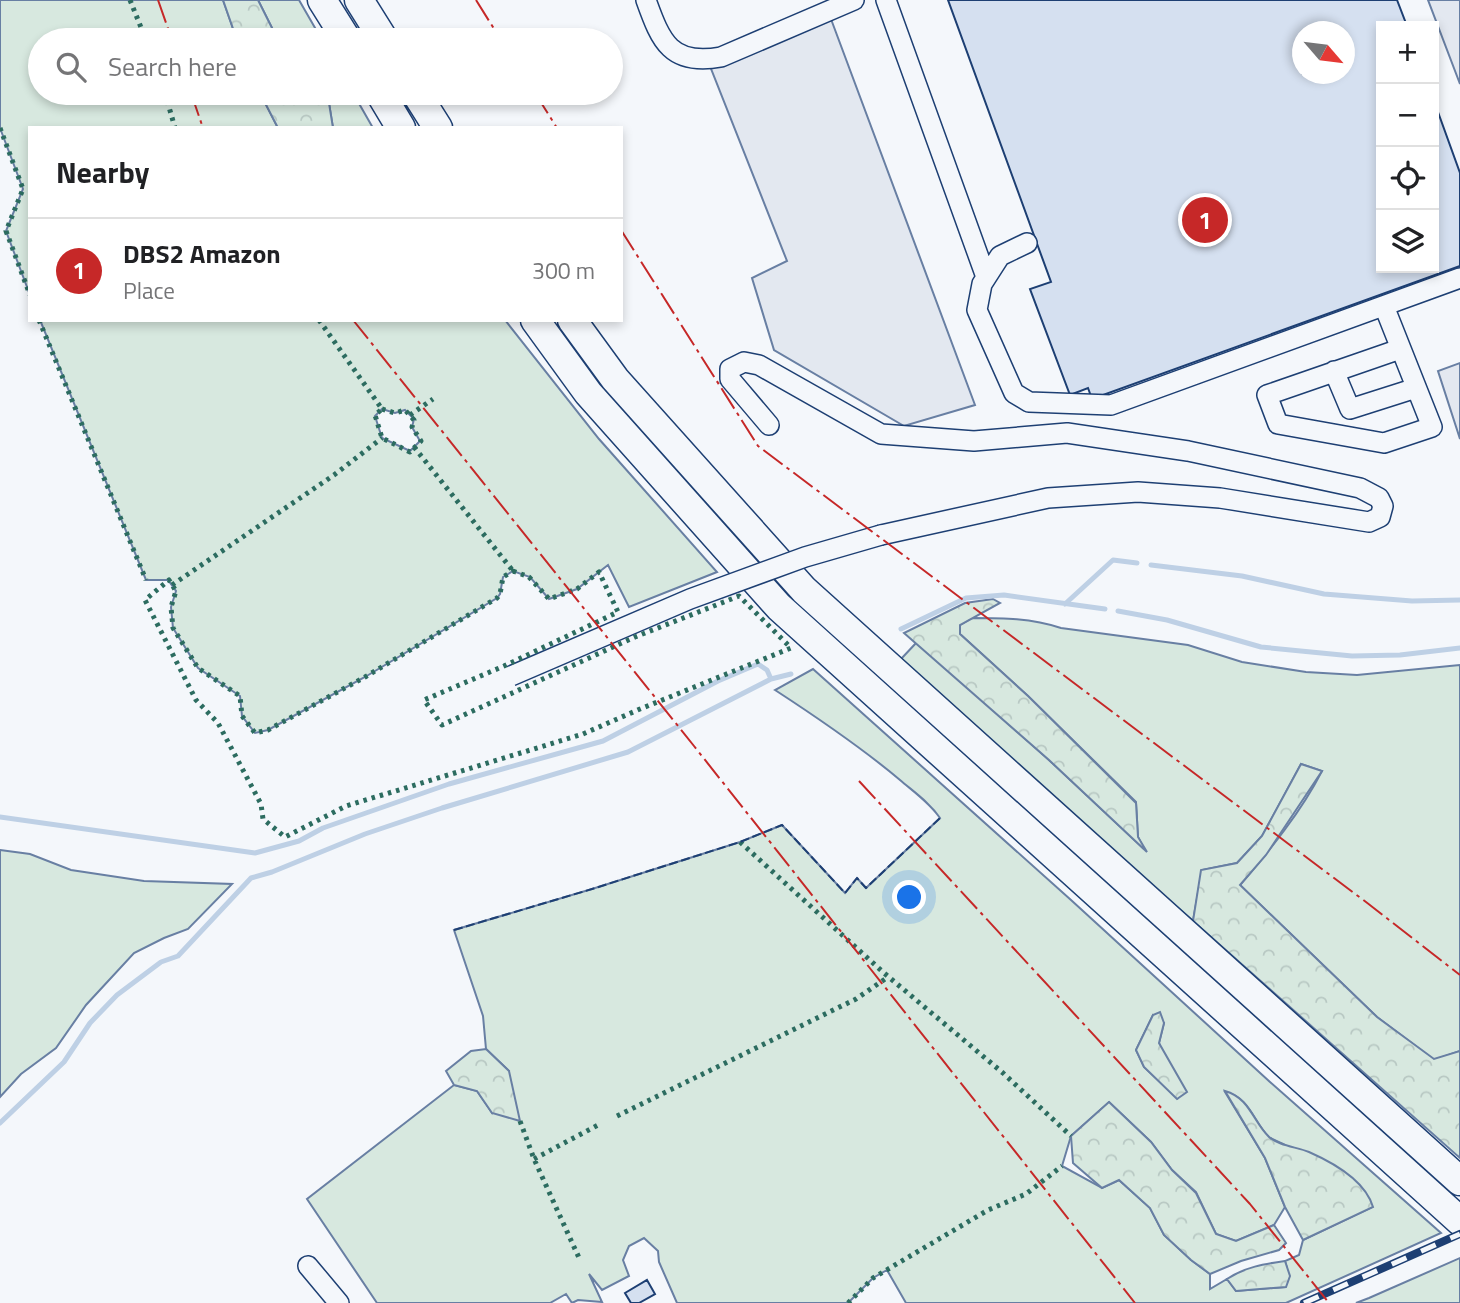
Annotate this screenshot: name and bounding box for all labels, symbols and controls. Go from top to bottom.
north arrow [1292,21,1355,84]
map controls [1376,21,1439,273]
button: + [1376,21,1439,84]
search box [28,28,623,105]
text: Search here [108,47,237,86]
icon: search [52,48,90,86]
button: − [1376,84,1439,147]
button: locate [1376,147,1439,210]
text: Nearby [56,149,149,195]
pin: 1 [1182,194,1228,246]
button: layers [1376,210,1439,273]
text: DBS2 Amazon [123,234,281,273]
text: 1 [73,253,85,288]
text: 300 m [532,253,595,288]
text: Place [123,273,175,308]
your location [892,880,926,914]

